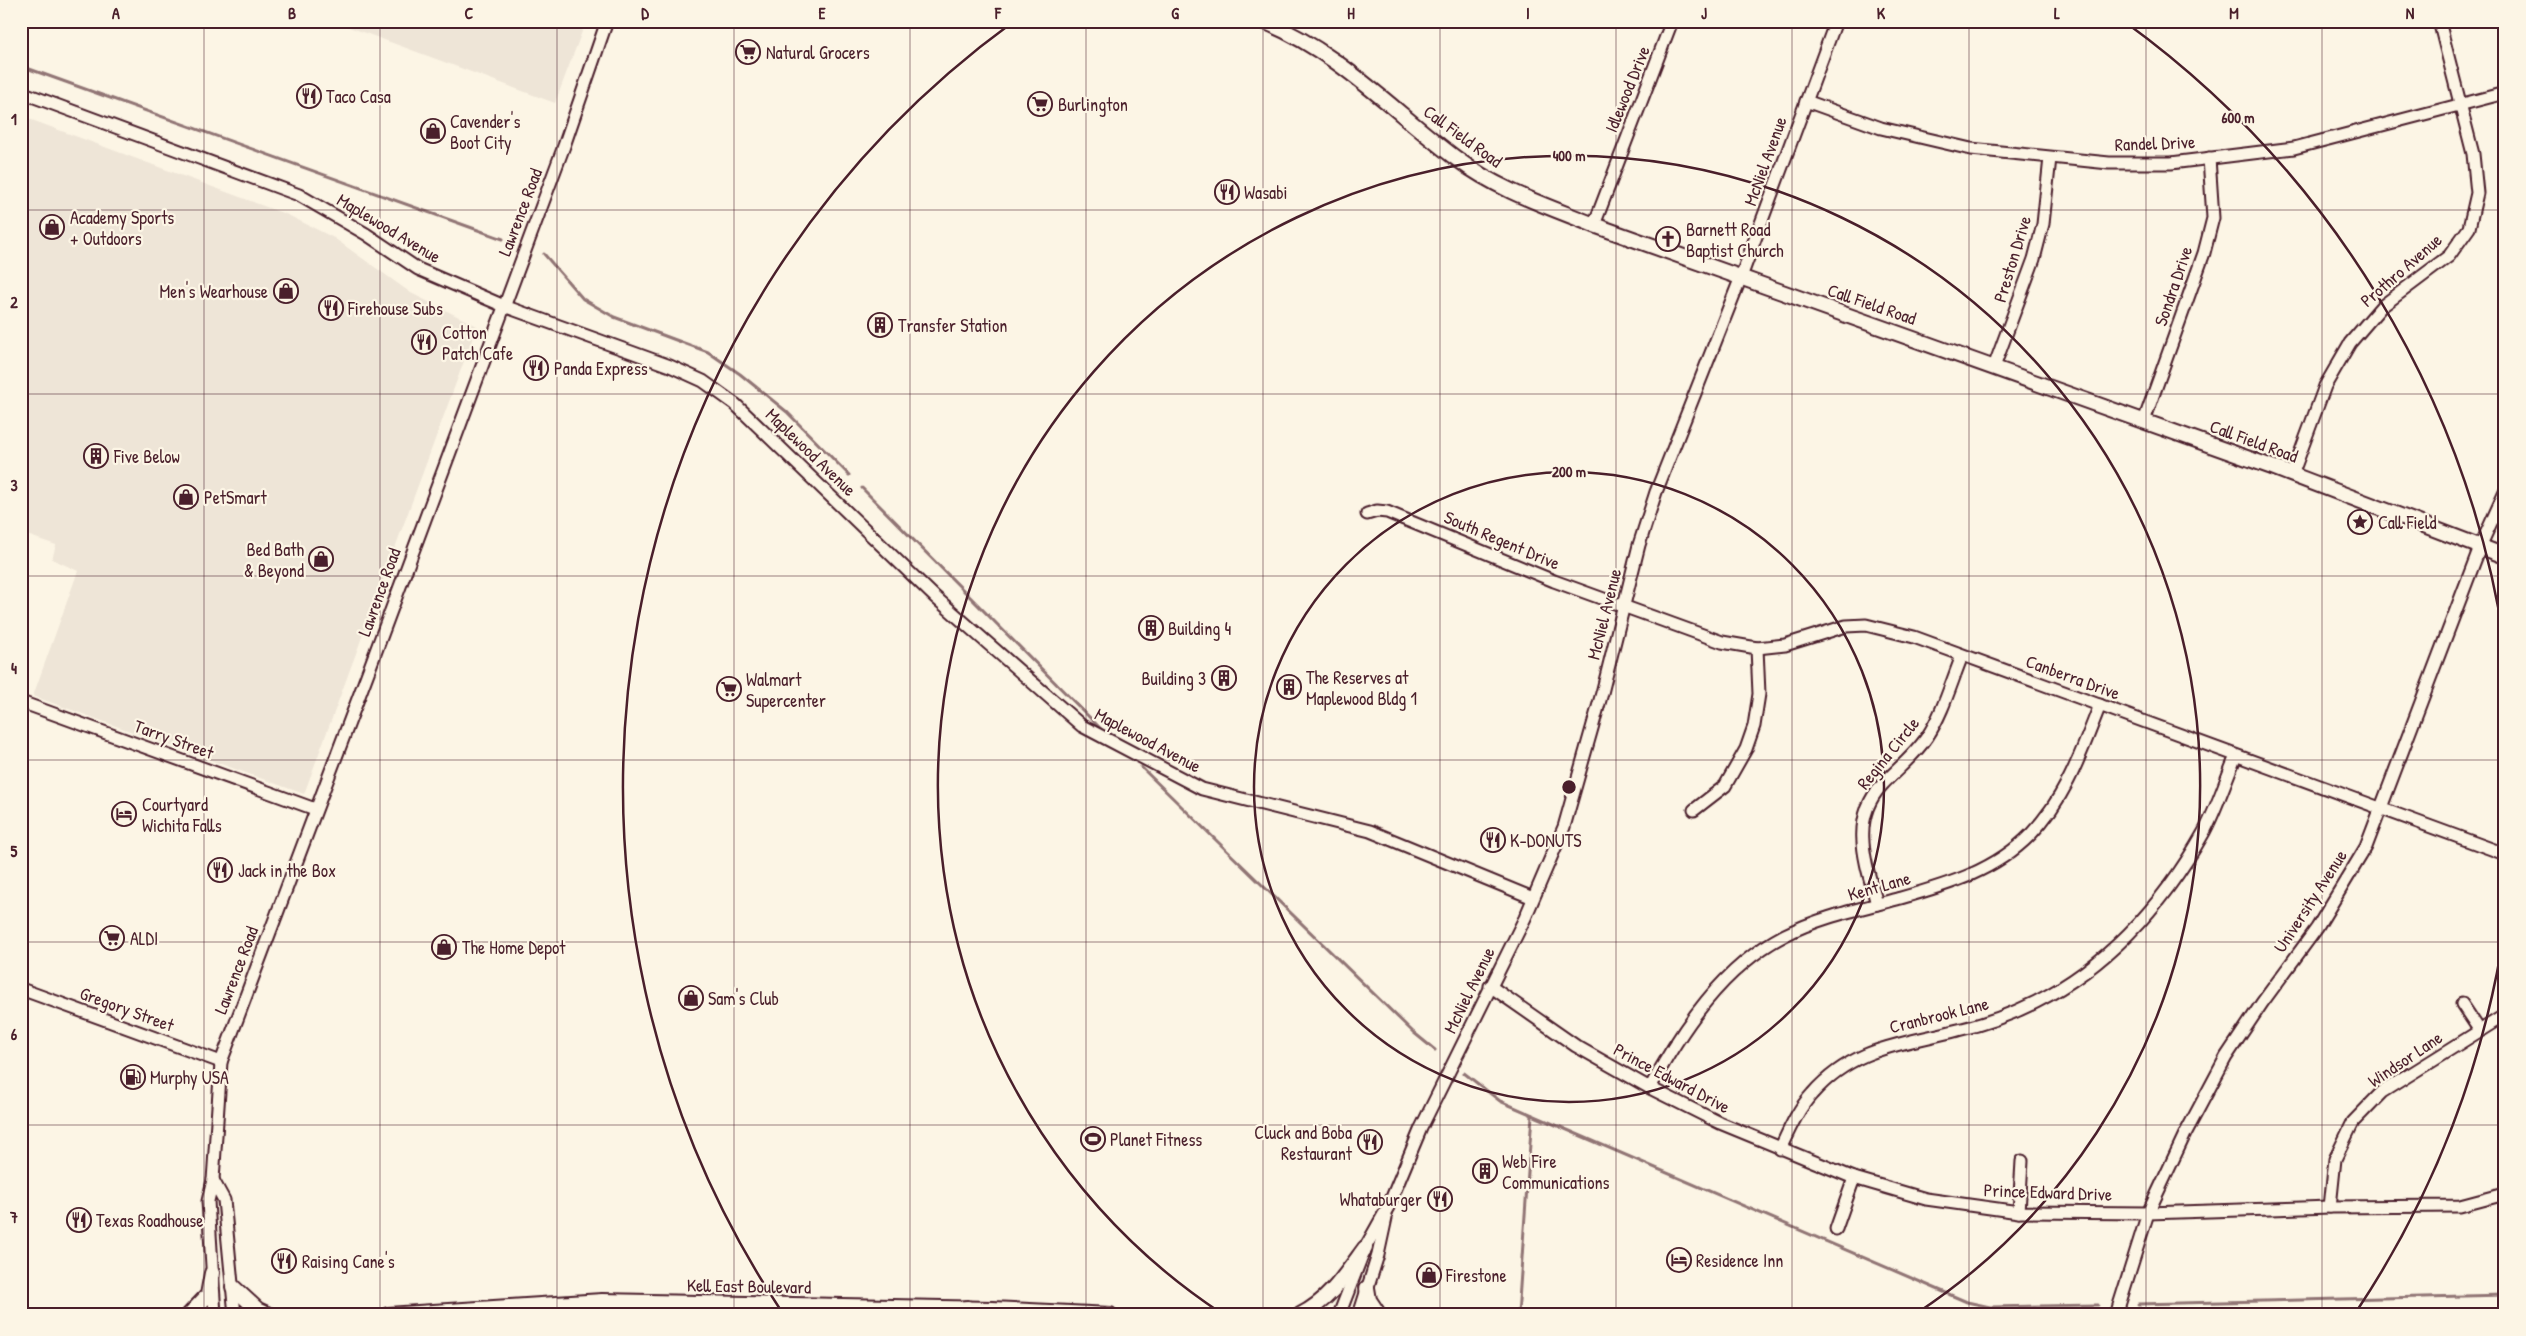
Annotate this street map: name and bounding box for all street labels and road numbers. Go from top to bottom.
street label: Idlewood Drive [1598,42,1656,136]
street label: Call Field Road [1418,99,1508,173]
street label: McNiel Avenue [1737,113,1793,209]
street label: Randel Drive [2114,129,2196,157]
street label: Lawrence Road [492,165,548,259]
street label: Maplewood Avenue [332,187,446,269]
street label: Preston Drive [1987,213,2037,305]
street label: Prothro Avenue [2355,228,2447,312]
street label: Sondra Drive [2148,243,2198,329]
street label: Call Field Road [1824,277,1920,331]
street label: Maplewood Avenue [760,402,862,502]
street label: Call Field Road [2206,413,2302,469]
street label: South Regent Drive [1440,504,1564,576]
street label: Lawrence Road [352,544,406,640]
street label: McNiel Avenue [1581,566,1627,662]
street label: Canberra Drive [2022,648,2124,706]
street label: Maplewood Avenue [1090,701,1206,779]
street label: Regina Circle [1851,712,1925,794]
street label: Tarry Street [131,713,218,765]
street label: University Avenue [2267,845,2353,957]
street label: Kent Lane [1845,865,1913,907]
street label: Lawrence Road [208,923,264,1017]
street label: McNiel Avenue [1437,943,1501,1037]
street label: Gregory Street [76,980,178,1038]
street label: Cranbrook Lane [1887,991,1991,1039]
street label: Windsor Lane [2363,1025,2447,1093]
street label: Prince Edward Drive [1609,1037,1735,1119]
street label: Prince Edward Drive [1983,1177,2113,1207]
street label: Kell East Boulevard [687,1272,811,1300]

